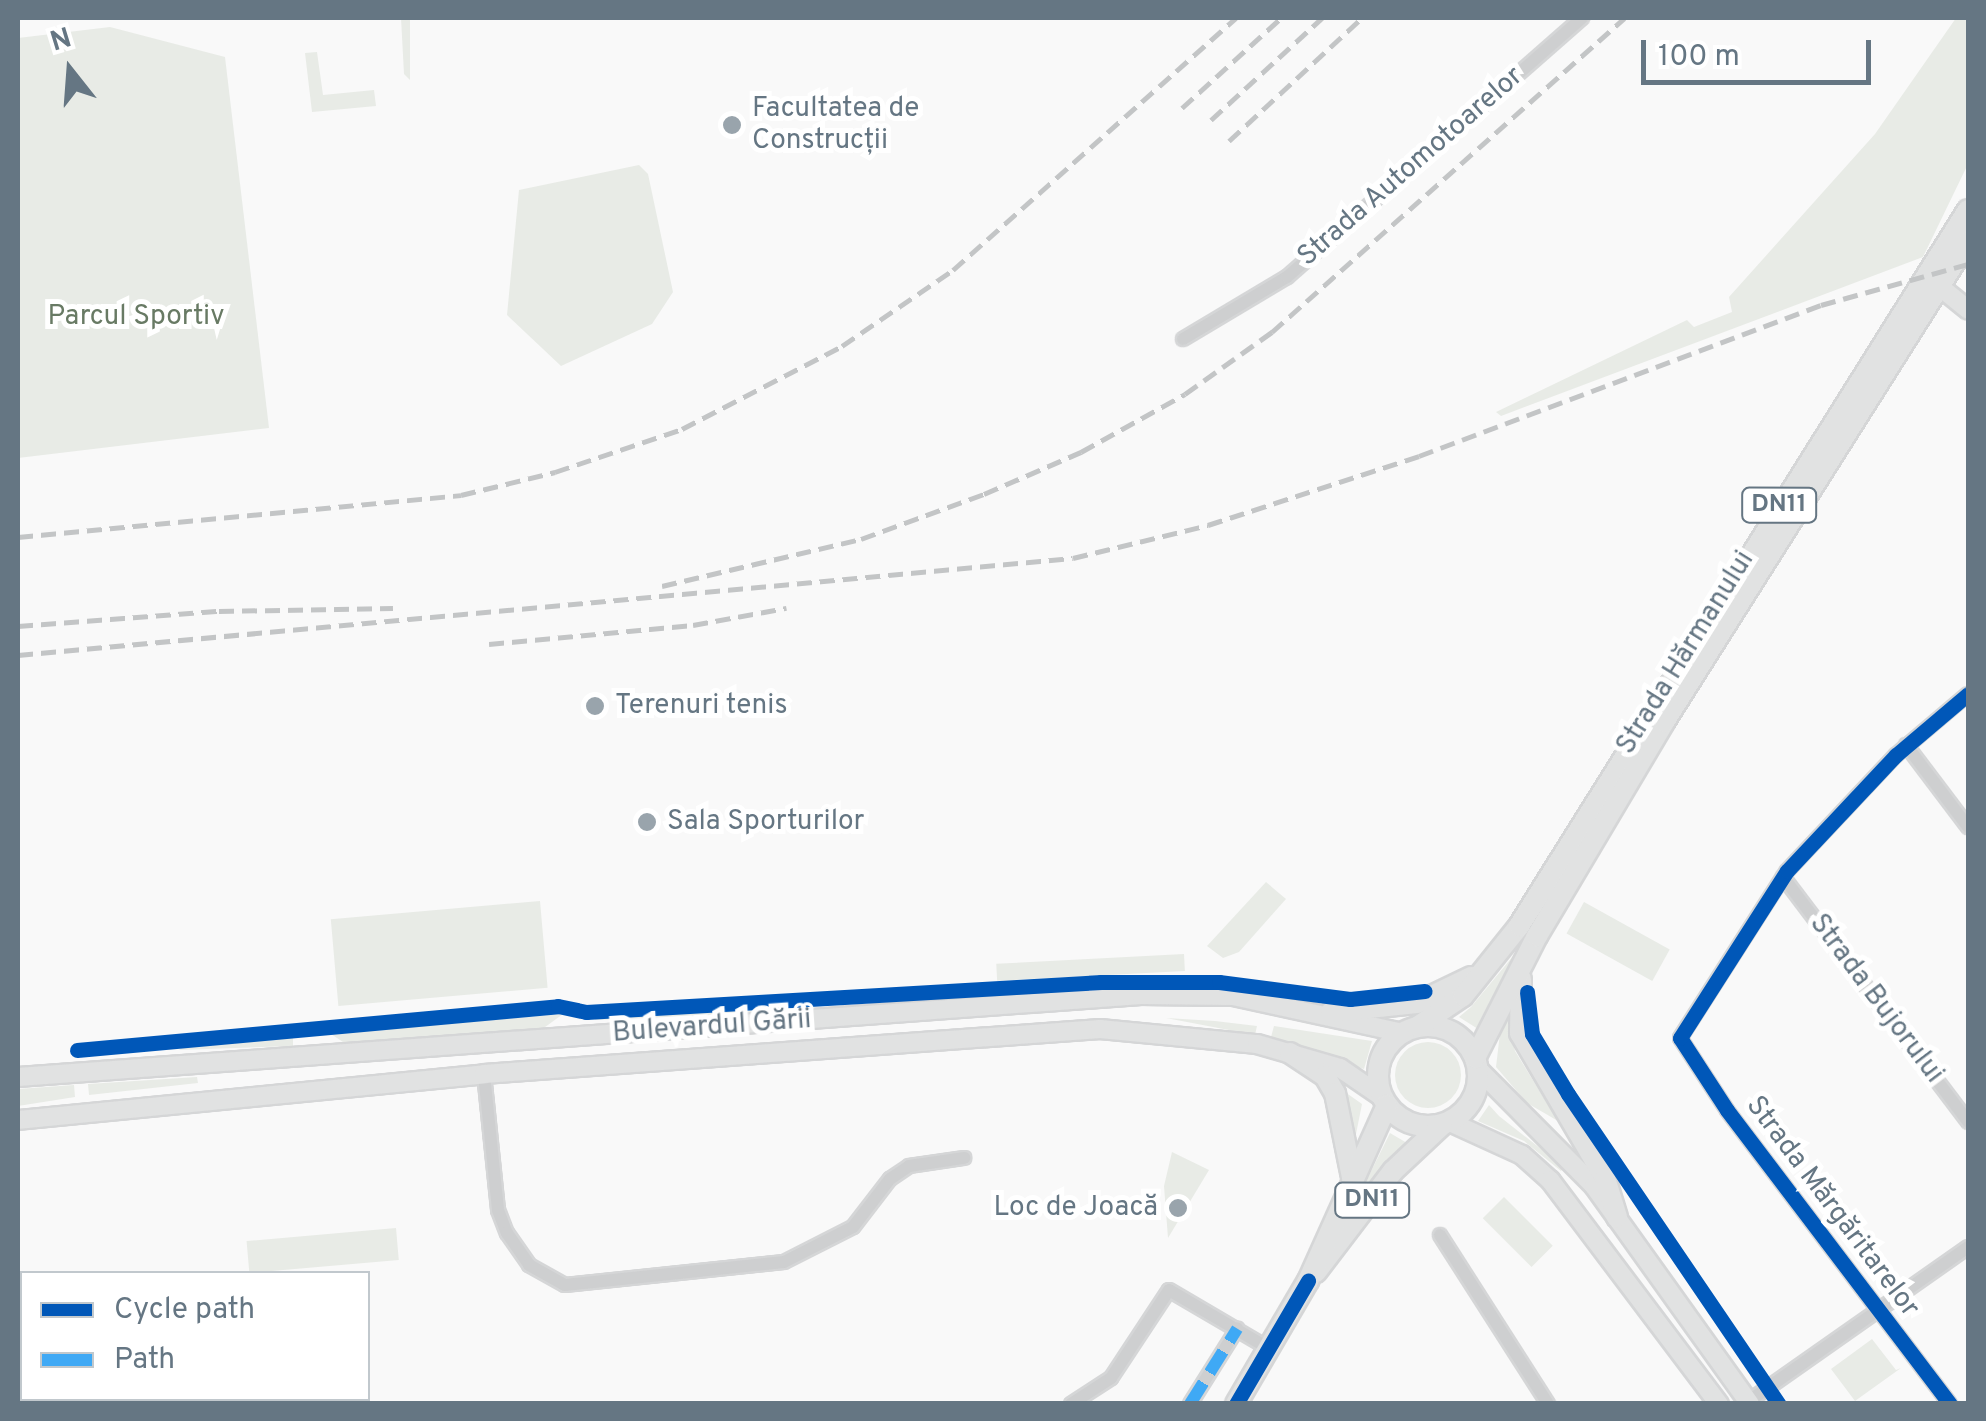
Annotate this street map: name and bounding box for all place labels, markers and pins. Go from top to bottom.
place label: Facultatea de Construcții [752,92,919,158]
marker: Facultatea de Construcții [721,114,743,136]
place label: Terenuri tenis [615,689,788,723]
marker: Terenuri tenis [584,695,606,717]
place label: Sala Sporturilor [667,805,864,839]
marker: Sala Sporturilor [636,811,658,833]
place label: Loc de Joacă [993,1191,1158,1225]
marker: Loc de Joacă [1167,1197,1189,1219]

